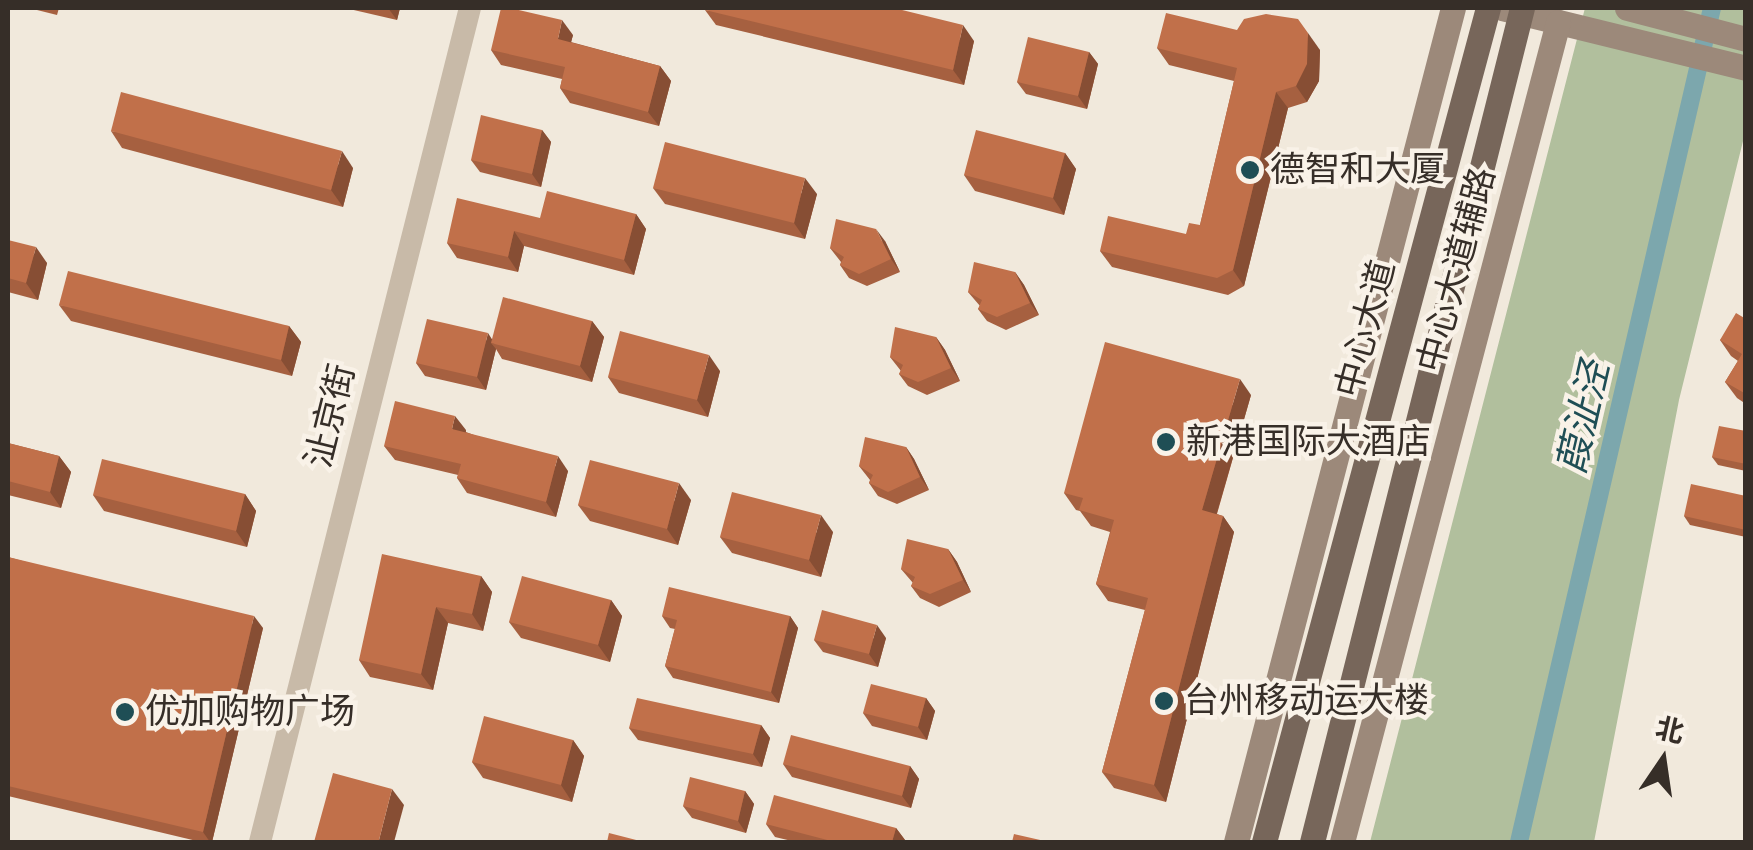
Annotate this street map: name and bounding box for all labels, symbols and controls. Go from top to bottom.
place label: 德智和大厦 [1270,149,1445,191]
marker: 德智和大厦 [1239,159,1261,181]
street label: 中心大道辅路 [1410,163,1504,377]
street label: 中心大道 [1328,256,1404,402]
water label: 葭沚泾 [1549,357,1619,479]
street label: 沚京街 [298,360,364,472]
place label: 新港国际大酒店 [1186,421,1431,463]
marker: 新港国际大酒店 [1155,431,1177,453]
place label: 台州移动运大楼 [1184,680,1429,722]
marker: 台州移动运大楼 [1153,690,1175,712]
place label: 优加购物广场 [145,691,355,733]
marker: 优加购物广场 [114,701,136,723]
north arrow [1613,710,1713,810]
text: 北 [1652,711,1687,750]

